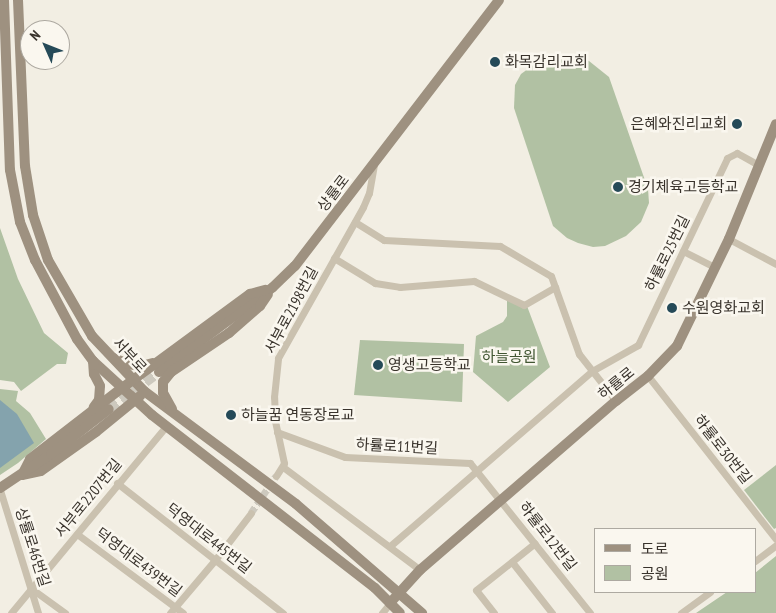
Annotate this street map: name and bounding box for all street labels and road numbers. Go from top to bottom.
street label: 상률로 [313,171,353,215]
street label: 하률로25번길 [641,212,693,294]
street label: 서부로2198번길 [261,263,321,357]
street label: 서부로 [109,334,151,376]
street label: 하률로 [594,363,638,403]
street label: 하률로30번길 [691,411,755,487]
street label: 하률로11번길 [355,435,439,457]
street label: 서부로2207번길 [51,455,125,541]
street label: 하률로12번길 [516,498,580,574]
street label: 덕영대로445번길 [163,499,255,577]
street label: 상률로46번길 [12,505,54,589]
street label: 덕영대로439번길 [92,524,186,600]

